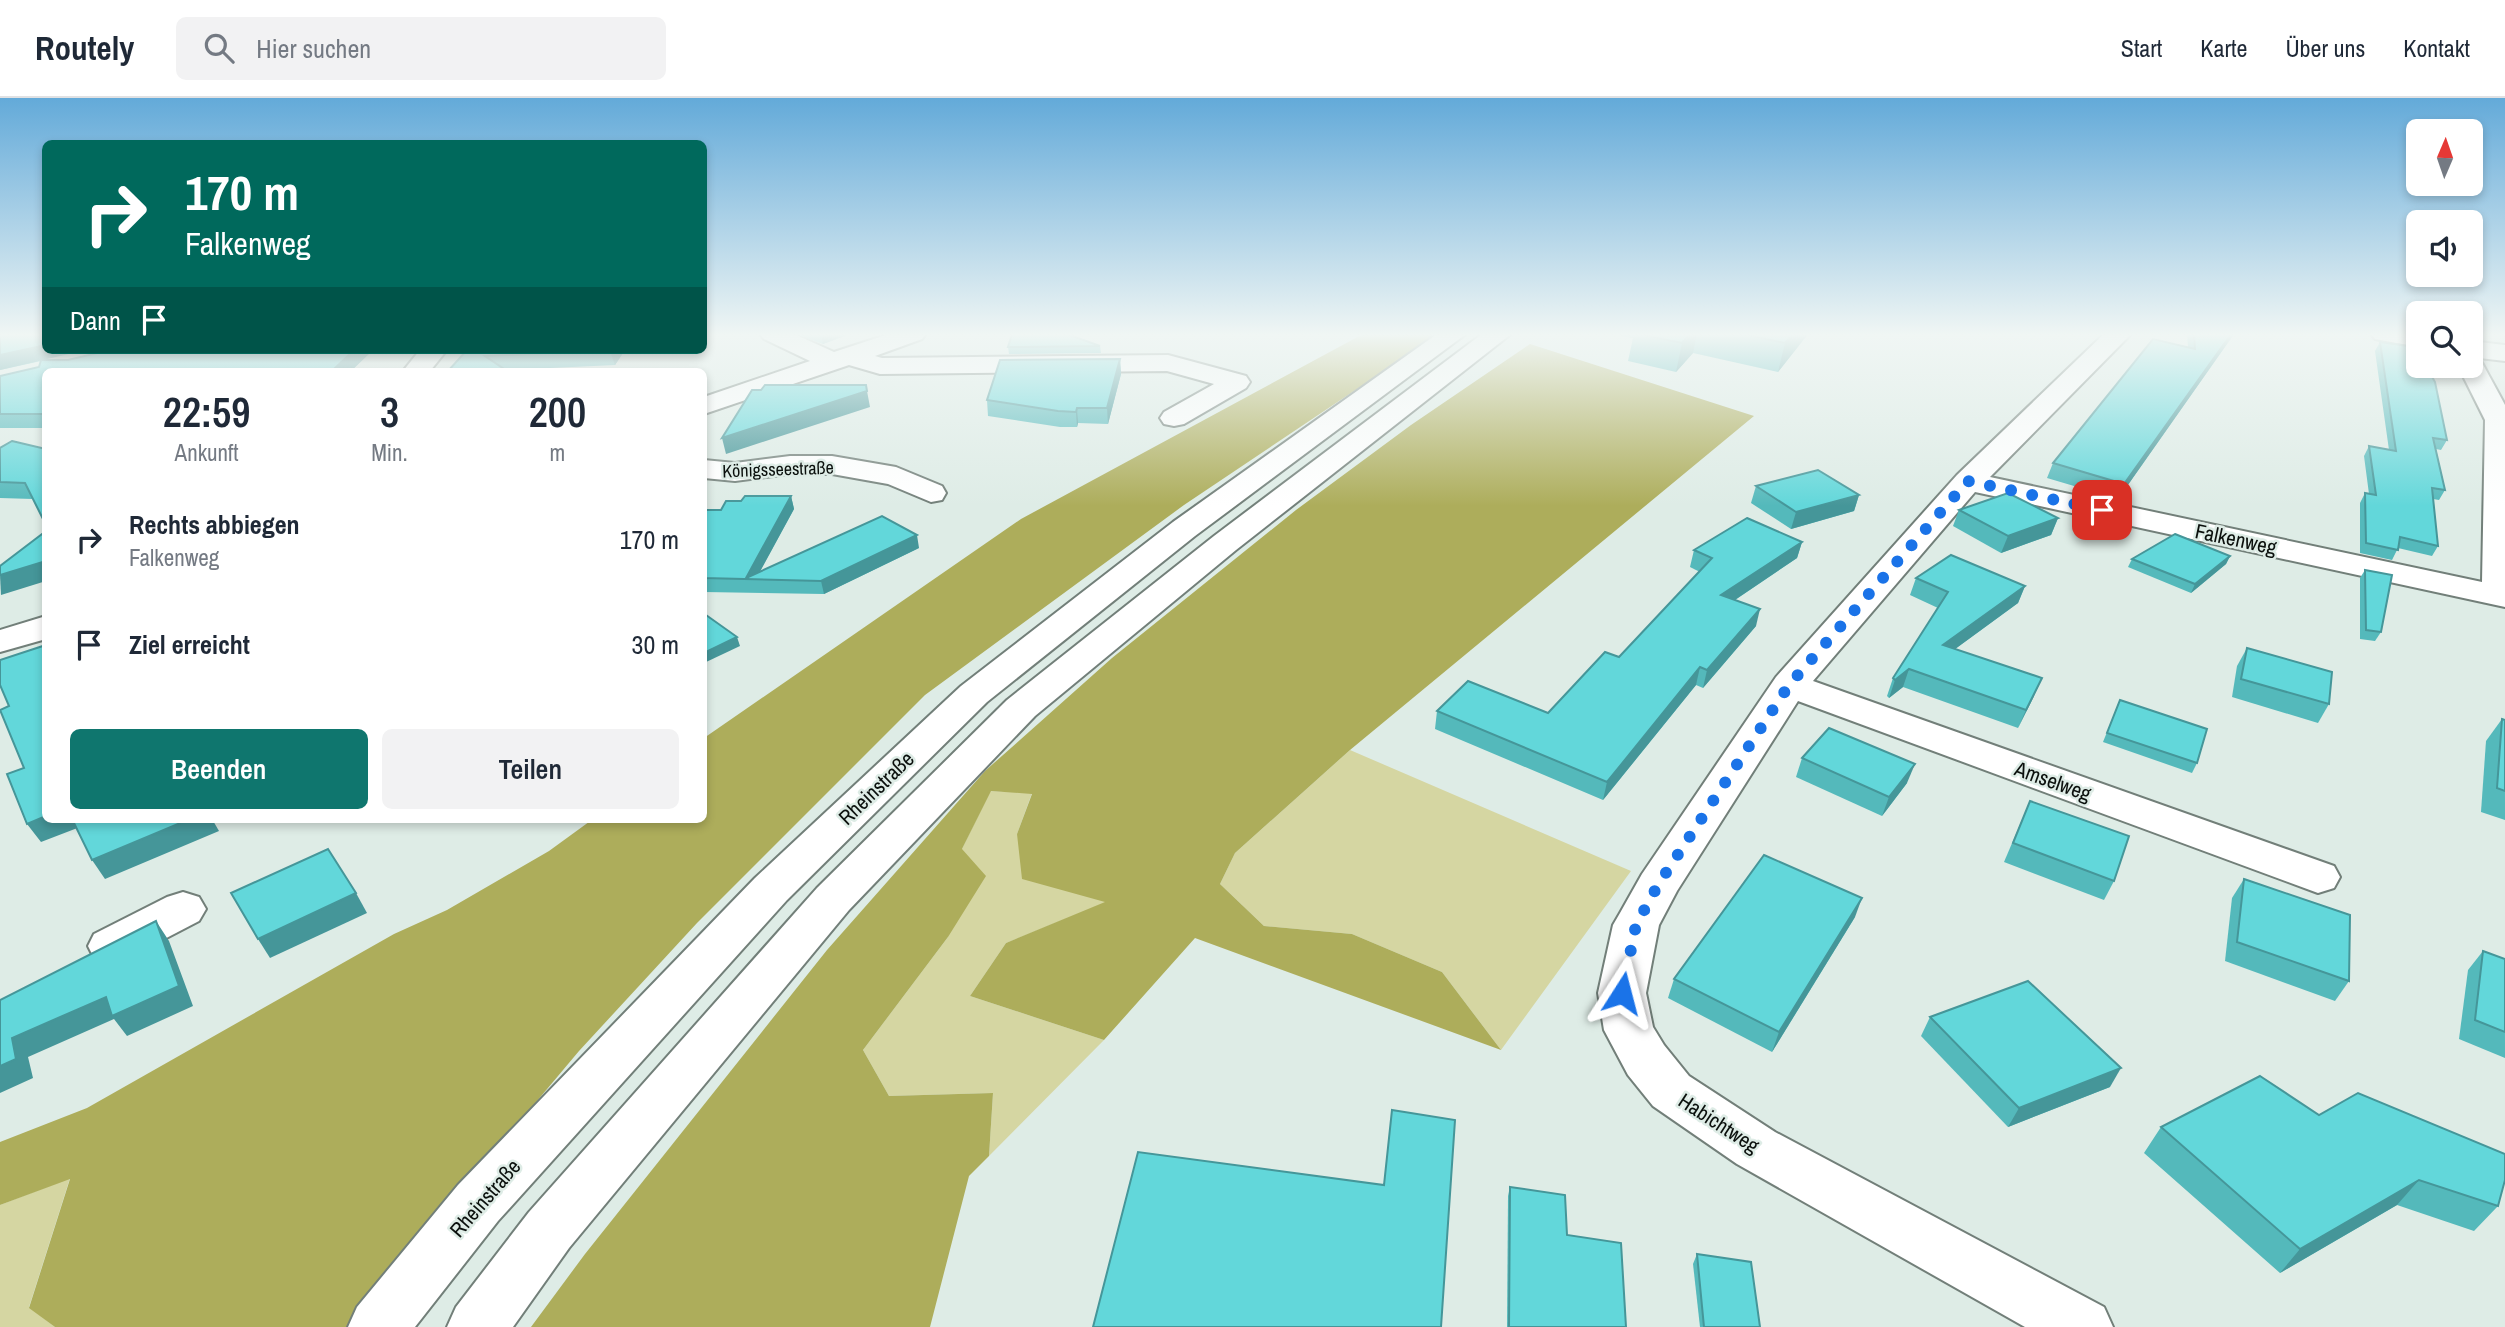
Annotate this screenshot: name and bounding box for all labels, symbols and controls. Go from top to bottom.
search box [176,17,666,80]
text: Routely [35,26,134,70]
icon: search [200,29,238,67]
text: Hier suchen [256,31,371,66]
text: Start [2121,32,2162,64]
text: Karte [2200,32,2247,64]
text: Über uns [2285,32,2365,64]
text: Kontakt [2403,32,2470,64]
north arrow [2406,119,2483,196]
map controls [2406,119,2483,378]
text: 170 m [185,159,299,225]
icon: right [70,168,161,259]
button: sound [2406,210,2483,287]
text: Falkenweg [185,222,311,265]
icon: arrive [135,301,173,339]
button: search [2406,301,2483,378]
text: Dann [70,303,121,338]
text: 22:59 [163,384,250,440]
text: 3 [380,384,399,440]
text: 200 [529,384,586,440]
text: Ankunft [175,437,239,468]
text: Min. [371,437,408,468]
text: m [550,437,565,468]
street label: Königsseestraße [722,455,834,483]
pin [2072,480,2132,540]
icon: arrive [2083,491,2121,529]
text: Rechts abbiegen [129,507,300,542]
street label: Falkenweg [2193,516,2280,562]
icon: right [70,521,108,559]
text: 170 m [620,522,679,557]
text: Falkenweg [129,542,219,573]
icon: arrive [70,626,108,664]
text: Ziel erreicht [129,627,250,662]
text: 30 m [632,627,679,662]
button: Beenden [70,729,368,809]
button: Teilen [382,729,679,809]
street label: Rheinstraße [832,745,920,831]
street label: Amselweg [2010,753,2096,808]
position arrow [1585,956,1659,1030]
street label: Habichtweg [1673,1086,1765,1160]
street label: Rheinstraße [443,1153,527,1243]

